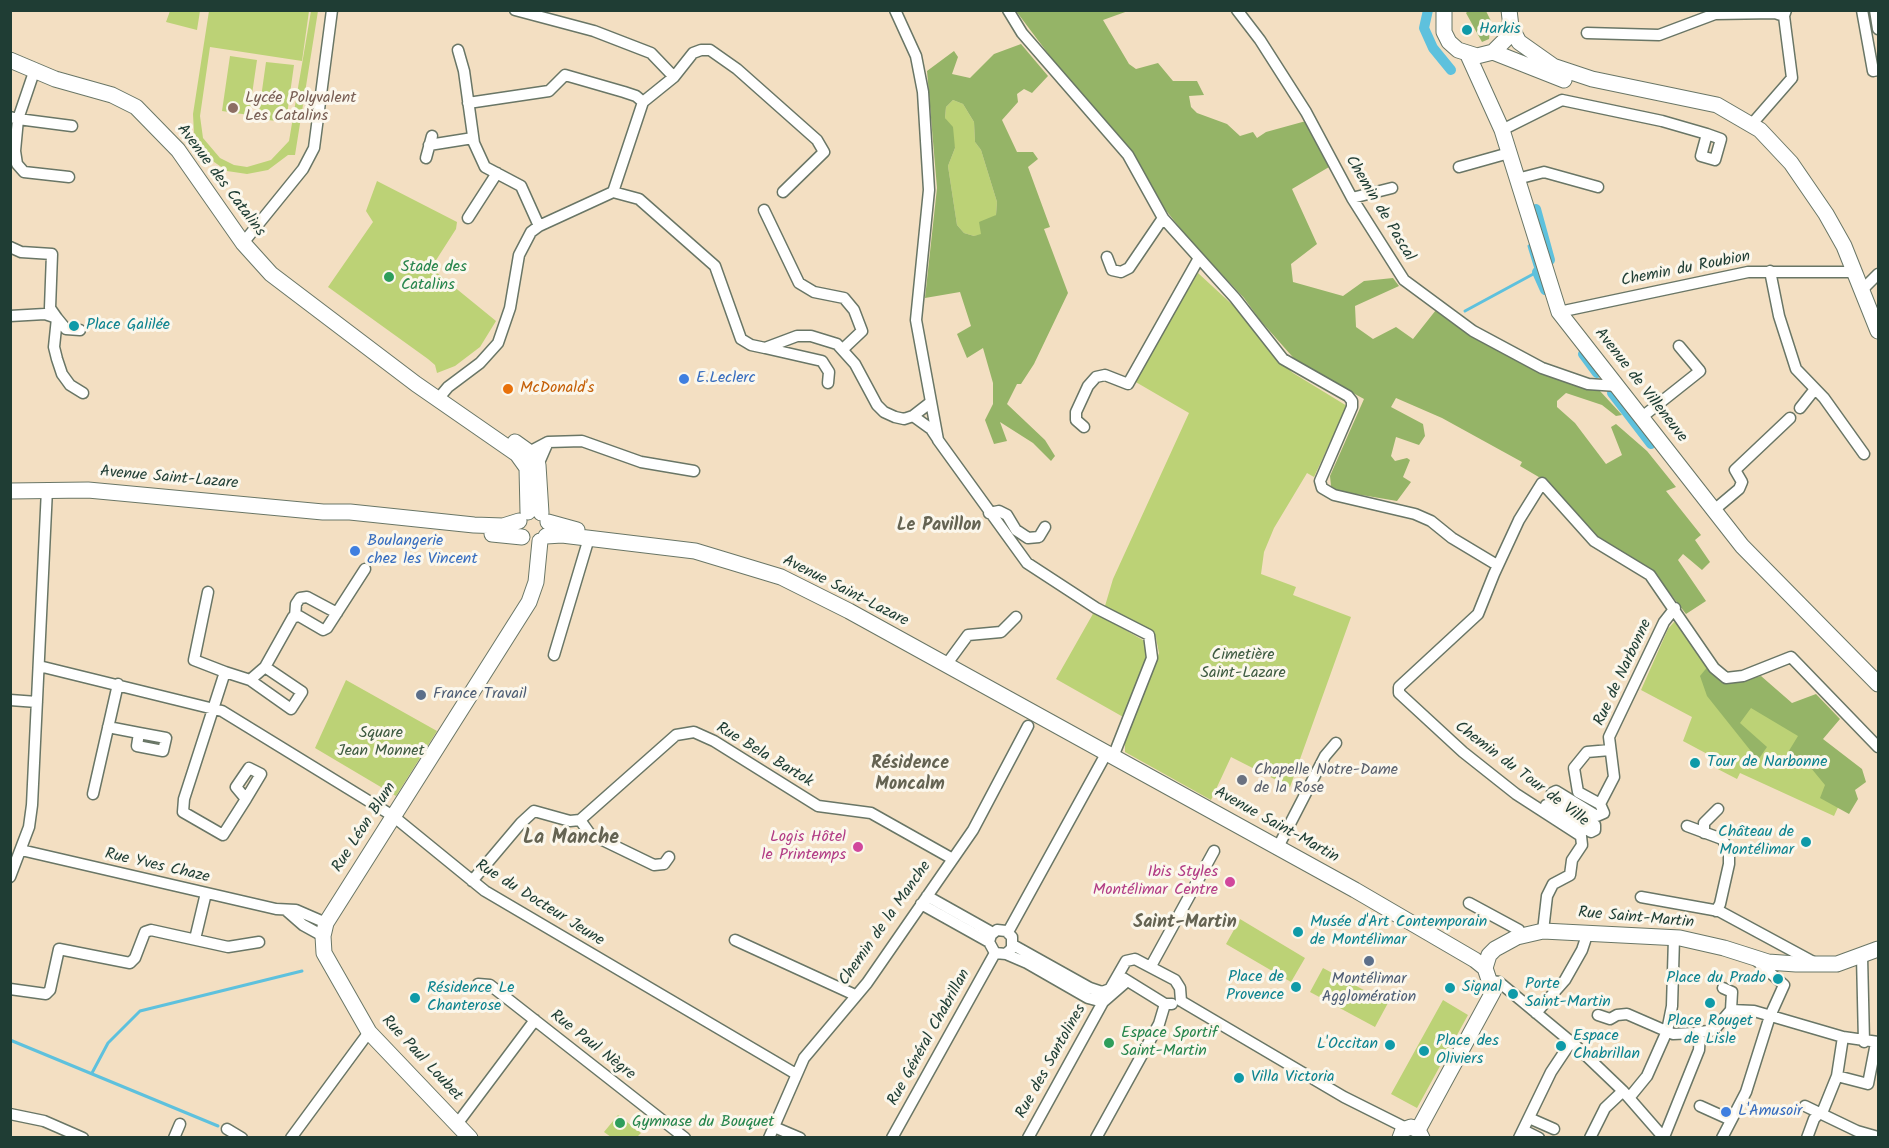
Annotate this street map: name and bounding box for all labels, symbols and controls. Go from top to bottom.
place label: Harkis [1479,20,1521,40]
marker: Harkis [1460,23,1474,37]
place label: Lycée Polyvalent Les Catalins [245,89,356,127]
marker: Lycée Polyvalent Les Catalins [226,101,240,115]
street label: Avenue des Catalins [171,121,269,241]
street label: Chemin de Pascal [1340,153,1418,265]
street label: Chemin du Roubion [1620,248,1752,292]
place label: Stade des Catalins [401,258,467,296]
marker: Stade des Catalins [382,270,396,284]
place label: Place Galilée [86,316,170,336]
marker: Place Galilée [67,319,81,333]
street label: Avenue de Villeneuve [1589,325,1691,447]
place label: E.Leclerc [696,369,756,389]
marker: E.Leclerc [677,372,691,386]
place label: McDonald's [520,379,594,399]
marker: McDonald's [501,382,515,396]
street label: Avenue Saint-Lazare [99,463,239,495]
district label: Le Pavillon [897,516,981,538]
place label: Boulangerie chez les Vincent [367,532,478,570]
marker: Boulangerie chez les Vincent [348,544,362,558]
street label: Avenue Saint-Lazare [779,552,911,632]
street label: Rue de Narbonne [1591,616,1657,730]
park label: Cimetière Saint-Lazare [1200,646,1286,684]
place label: France Travail [433,685,527,705]
marker: France Travail [414,688,428,702]
street label: Chemin du Tour de Ville [1450,718,1592,832]
street label: Rue Bela Bartok [712,719,816,793]
park label: Square Jean Monnet [337,724,425,762]
place label: Tour de Narbonne [1707,753,1827,773]
district label: Résidence Moncalm [871,754,949,796]
marker: Tour de Narbonne [1688,756,1702,770]
place label: Chapelle Notre-Dame de la Rose [1254,761,1398,799]
marker: Chapelle Notre-Dame de la Rose [1235,773,1249,787]
street label: Rue Léon Blum [329,780,401,876]
street label: Avenue Saint-Martin [1210,784,1342,868]
place label: Château de Montélimar [1718,823,1794,861]
district label: La Manche [523,828,619,852]
place label: Logis Hôtel le Printemps [762,828,846,866]
marker: Château de Montélimar [1799,835,1813,849]
marker: Logis Hôtel le Printemps [851,840,865,854]
street label: Rue Yves Chaze [103,846,211,888]
street label: Rue du Docteur Jeune [471,857,607,951]
street label: Chemin de la Manche [836,858,936,990]
place label: Ibis Styles Montélimar Centre [1093,863,1218,901]
marker: Ibis Styles Montélimar Centre [1223,875,1237,889]
street label: Rue Saint-Martin [1577,904,1695,934]
district label: Saint-Martin [1133,913,1237,935]
place label: Musée d'Art Contemporain de Montélimar [1310,913,1487,951]
marker: Musée d'Art Contemporain de Montélimar [1291,925,1305,939]
marker: Montélimar Agglomération [1362,954,1376,968]
street label: Rue Général Chabrillan [884,966,976,1110]
place label: Place de Provence [1226,968,1284,1006]
place label: Place du Prado [1666,969,1766,989]
place label: Montélimar Agglomération [1322,970,1416,1008]
marker: Place du Prado [1771,972,1785,986]
place label: Porte Saint-Martin [1525,975,1611,1013]
place label: Signal [1462,978,1502,998]
place label: Résidence Le Chanterose [427,979,514,1017]
marker: Place de Provence [1289,980,1303,994]
marker: Signal [1443,981,1457,995]
marker: Porte Saint-Martin [1506,987,1520,1001]
marker: Résidence Le Chanterose [408,991,422,1005]
marker: Place Rouget de Lisle [1703,996,1717,1010]
street label: Rue des Santolines [1013,1002,1091,1122]
street label: Rue Paul Nègre [546,1007,638,1085]
street label: Rue Paul Loubet [376,1012,466,1106]
place label: Place Rouget de Lisle [1667,1012,1753,1050]
place label: Espace Sportif Saint-Martin [1121,1024,1218,1062]
place label: Espace Chabrillan [1573,1027,1640,1065]
place label: Place des Oliviers [1436,1032,1499,1070]
place label: L'Occitan [1317,1035,1378,1055]
marker: Espace Sportif Saint-Martin [1102,1036,1116,1050]
marker: L'Occitan [1383,1038,1397,1052]
marker: Espace Chabrillan [1554,1039,1568,1053]
marker: Place des Oliviers [1417,1044,1431,1058]
place label: Villa Victoria [1251,1068,1335,1088]
marker: Villa Victoria [1232,1071,1246,1085]
place label: L'Amusoir [1738,1102,1802,1122]
marker: L'Amusoir [1719,1105,1733,1119]
place label: Gymnase du Bouquet [632,1113,774,1133]
marker: Gymnase du Bouquet [613,1116,627,1130]

